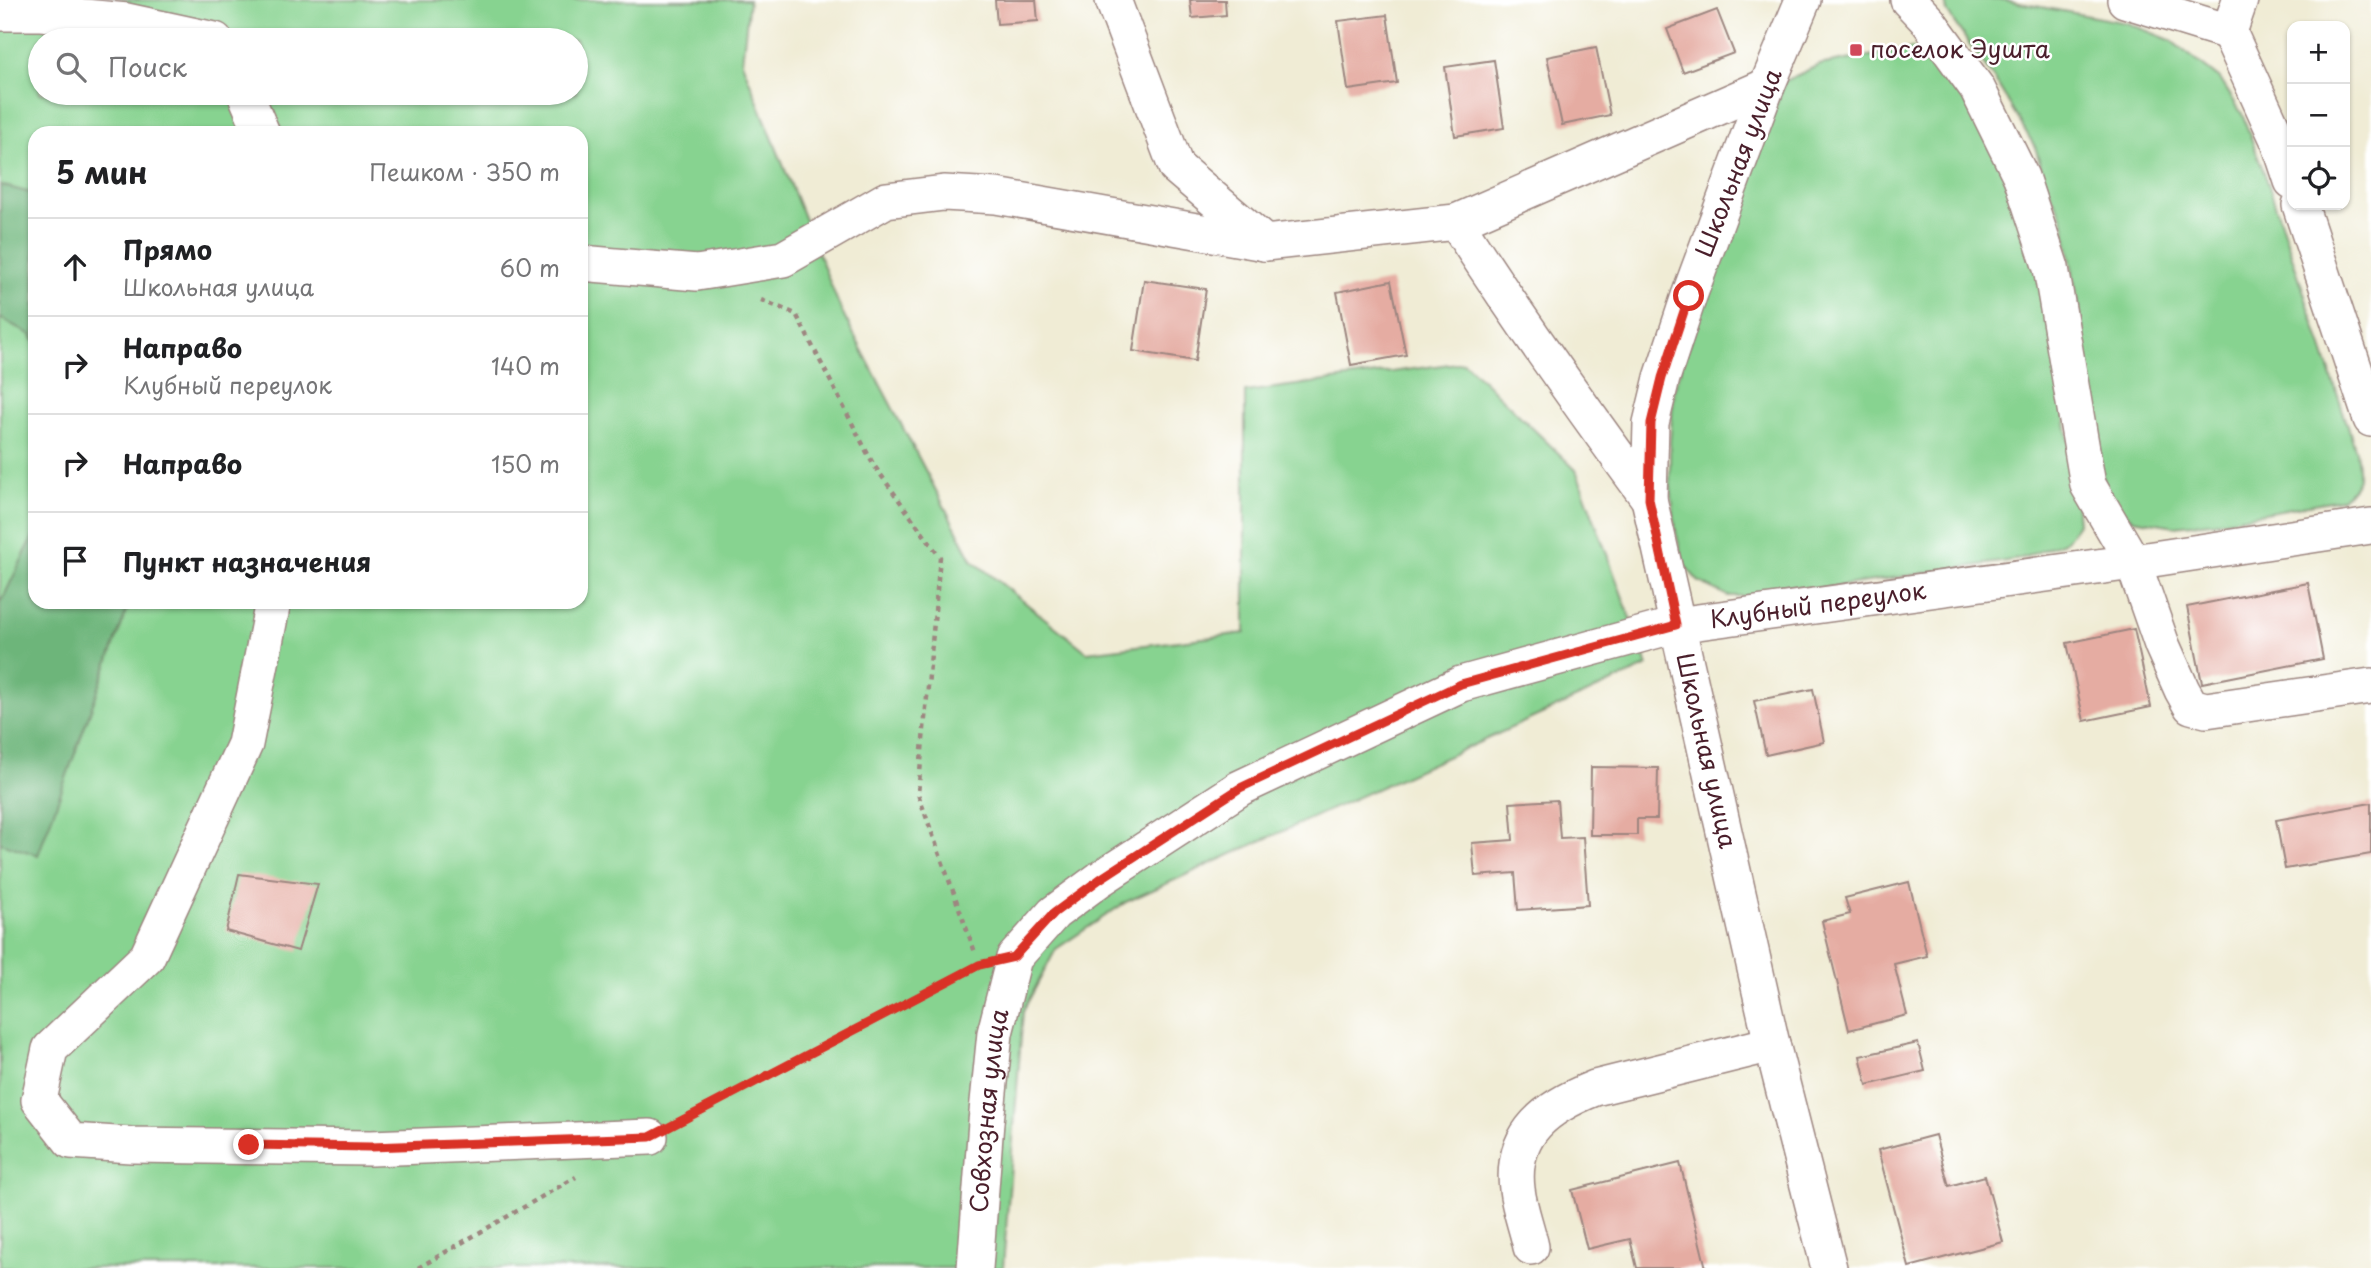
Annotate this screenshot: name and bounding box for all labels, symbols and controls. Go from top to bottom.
map controls [2287,21,2350,210]
button: + [2287,21,2350,84]
search box [28,28,588,105]
place label: поселок Эушта [1870,30,2050,66]
marker: поселок Эушта [1848,42,1864,58]
text: Поиск [108,47,187,86]
icon: search [52,48,90,86]
street label: Школьная улица [1685,63,1790,262]
button: − [2287,84,2350,147]
button: locate [2287,147,2350,210]
text: 5 мин [56,149,148,194]
text: Пешком · 350 m [369,154,560,189]
text: Прямо [123,230,212,269]
icon: ahead [56,248,94,286]
text: 60 m [500,250,560,285]
text: Школьная улица [123,269,314,304]
route start [1673,280,1704,311]
text: Направо [123,328,242,367]
icon: right [56,346,94,384]
text: 140 m [491,348,560,383]
text: Клубный переулок [123,367,332,402]
icon: right [56,444,94,482]
text: Направо [123,444,242,483]
text: 150 m [491,446,560,481]
icon: arrive [56,542,94,580]
text: Пункт назначения [123,542,371,581]
street label: Клубный переулок [1707,571,1929,636]
street label: Школьная улица [1668,649,1747,852]
street label: Совхозная улица [959,1004,1017,1214]
route end [233,1129,264,1160]

